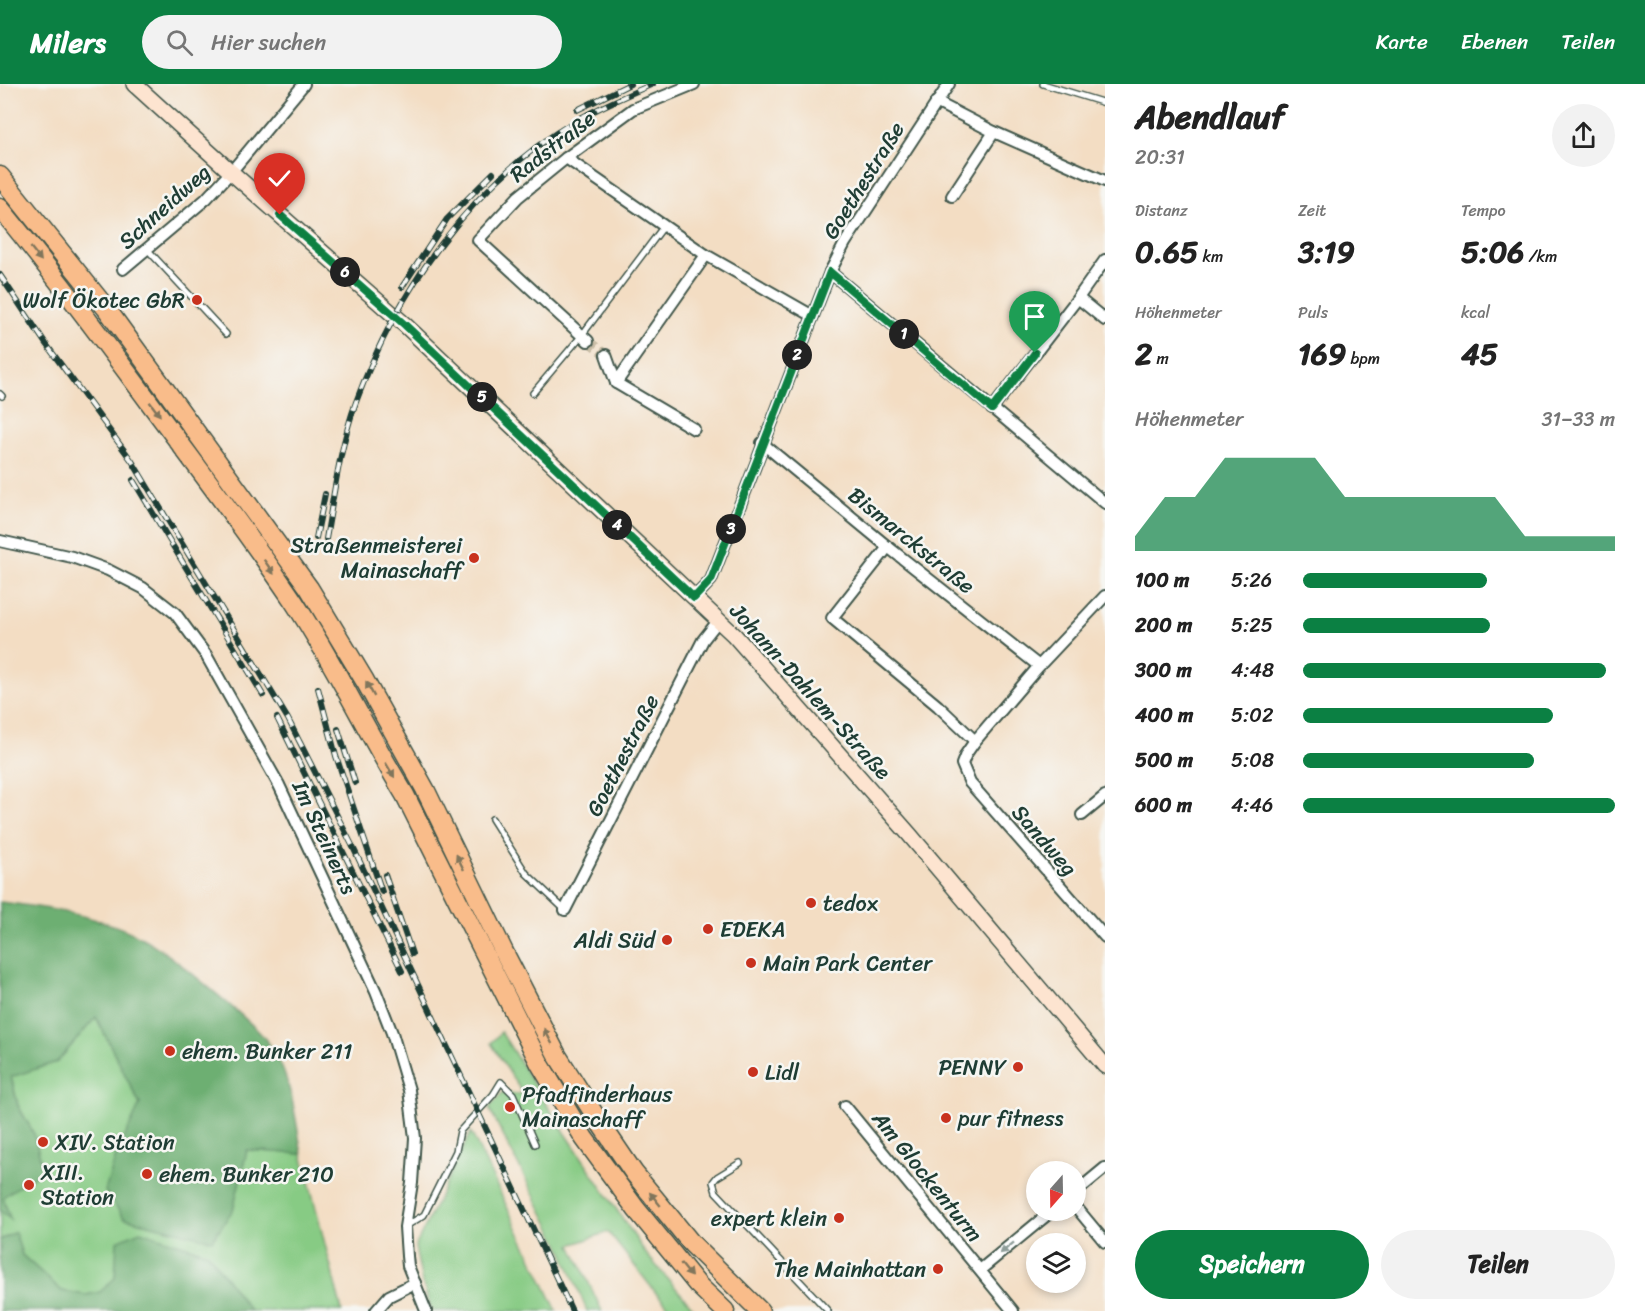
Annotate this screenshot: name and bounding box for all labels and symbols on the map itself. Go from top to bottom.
street label: Radstraße [501,100,604,193]
street label: Goethestraße [812,113,915,247]
pin [254,153,305,215]
street label: Schneidweg [109,154,220,259]
one-way arrow [30,246,43,262]
pin: 6 [330,257,360,287]
place label: Wolf Ökotec GbR [22,281,185,320]
pin [1009,291,1060,353]
marker: Wolf Ökotec GbR [190,293,204,307]
pin: 1 [889,319,919,349]
pin: 2 [782,340,812,370]
pin: 5 [467,382,497,412]
one-way arrow [148,402,160,417]
street label: Bismarckstraße [839,476,984,604]
pin: 4 [602,510,632,540]
pin: 3 [716,514,746,544]
place label: Straßenmeisterei Mainaschaff [291,526,465,590]
marker: Straßenmeisterei Mainaschaff [467,551,481,565]
one-way arrow [263,559,274,575]
street label: Johann-Dahlem-Straße [719,593,902,789]
one-way arrow [365,681,375,698]
street label: Goethestraße [575,687,670,823]
one-way arrow [385,762,395,779]
street label: Im Steinerts [281,773,368,901]
street label: Sandweg [1002,795,1088,886]
one-way arrow [456,854,465,871]
place label: tedox [823,884,879,923]
marker: tedox [804,896,818,910]
place label: EDEKA [720,910,785,949]
place label: Aldi Süd [573,921,656,960]
marker: EDEKA [701,922,715,936]
marker: Aldi Süd [660,933,674,947]
place label: Main Park Center [763,944,933,983]
marker: Main Park Center [744,956,758,970]
one-way arrow [543,1028,552,1045]
place label: ehem. Bunker 211 [182,1032,352,1071]
marker: ehem. Bunker 211 [163,1044,177,1058]
place label: PENNY [938,1048,1008,1087]
place label: Lidl [765,1053,800,1092]
marker: PENNY [1011,1060,1025,1074]
marker: Lidl [746,1065,760,1079]
place label: Pfadfinderhaus Mainaschaff [522,1075,673,1139]
place label: pur fitness [957,1099,1064,1138]
marker: Pfadfinderhaus Mainaschaff [503,1100,517,1114]
street label: Am Glockenturm [861,1101,993,1251]
marker: pur fitness [939,1111,953,1125]
place label: XIV. Station [54,1123,175,1162]
marker: XIV. Station [36,1135,50,1149]
place label: XIII. Station [40,1153,114,1217]
place label: ehem. Bunker 210 [159,1155,334,1194]
north arrow [1026,1161,1086,1221]
marker: ehem. Bunker 210 [140,1167,154,1181]
marker: XIII. Station [22,1178,36,1192]
one-way arrow [649,1191,662,1207]
place label: expert klein [711,1199,827,1238]
marker: expert klein [832,1211,846,1225]
one-way arrow [1000,1241,1015,1254]
place label: The Mainhattan [774,1250,926,1289]
marker: The Mainhattan [931,1262,945,1276]
one-way arrow [680,1263,692,1278]

